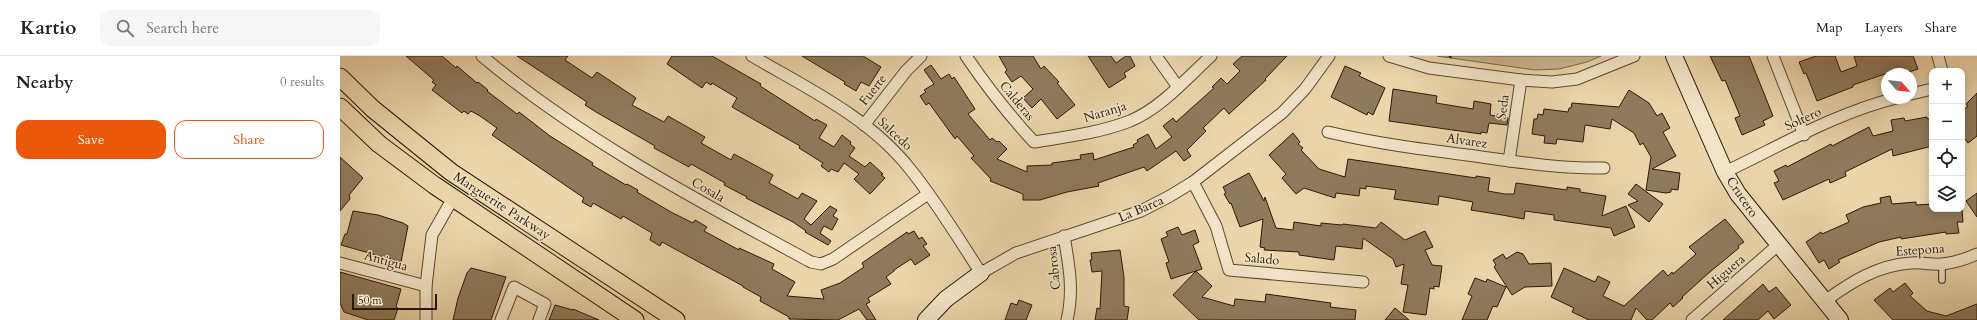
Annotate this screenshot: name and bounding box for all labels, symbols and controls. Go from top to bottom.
search box [100,10,380,46]
text: Kartio [20,15,76,41]
icon: search [114,17,136,39]
text: Search here [146,18,219,38]
text: Map [1816,18,1843,37]
text: Layers [1865,18,1903,37]
text: Share [1925,18,1957,37]
north arrow [1881,68,1917,104]
map controls [1929,68,1965,212]
button: + [1929,68,1965,104]
text: Nearby [16,71,73,94]
street label: Fuerte [855,71,891,109]
text: 0 results [280,73,324,91]
street label: Calderas [995,77,1039,125]
street label: Seda [1492,93,1514,121]
street label: Naranja [1081,97,1129,127]
street label: Soltero [1782,103,1824,135]
button: − [1929,104,1965,140]
street label: Salcedo [874,113,916,155]
button: Save [16,120,166,159]
button: Share [174,120,324,159]
street label: Alvarez [1445,129,1489,153]
button: locate [1929,140,1965,176]
street label: Marguerite Parkway [450,168,554,244]
street label: Cosala [688,173,728,207]
street label: Crucero [1722,173,1762,221]
button: layers [1929,176,1965,212]
street label: La Barca [1116,191,1167,227]
street label: Estepona [1895,239,1946,261]
street label: Cabrosa [1043,245,1065,291]
street label: Antigua [362,247,410,276]
street label: Salado [1244,249,1280,269]
street label: Higuera [1703,250,1749,294]
scale bar [352,292,437,311]
text: 50 m [358,293,382,308]

